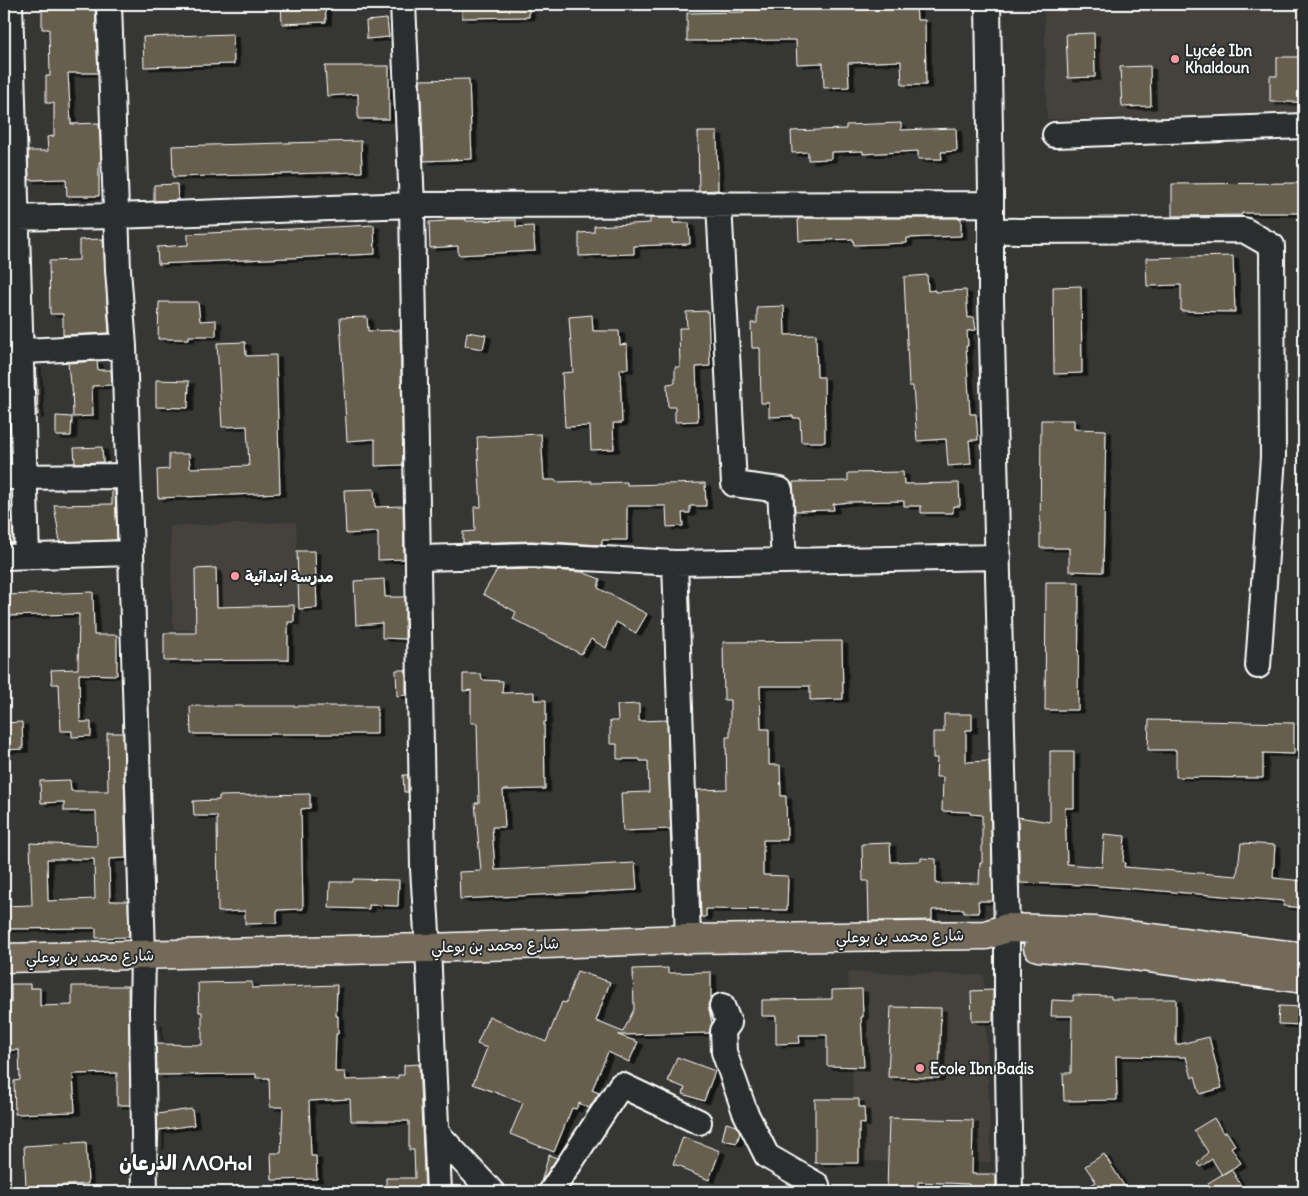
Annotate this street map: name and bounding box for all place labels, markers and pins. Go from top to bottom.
place label: Lycée Ibn Khaldoun [1185,41,1252,77]
marker: Lycée Ibn Khaldoun [1169,53,1181,65]
place label: مدرسة ابتدائية [245,567,334,586]
marker: مدرسة ابتدائية [229,570,241,582]
place label: Ecole Ibn Badis [930,1059,1034,1078]
marker: Ecole Ibn Badis [914,1062,926,1074]

